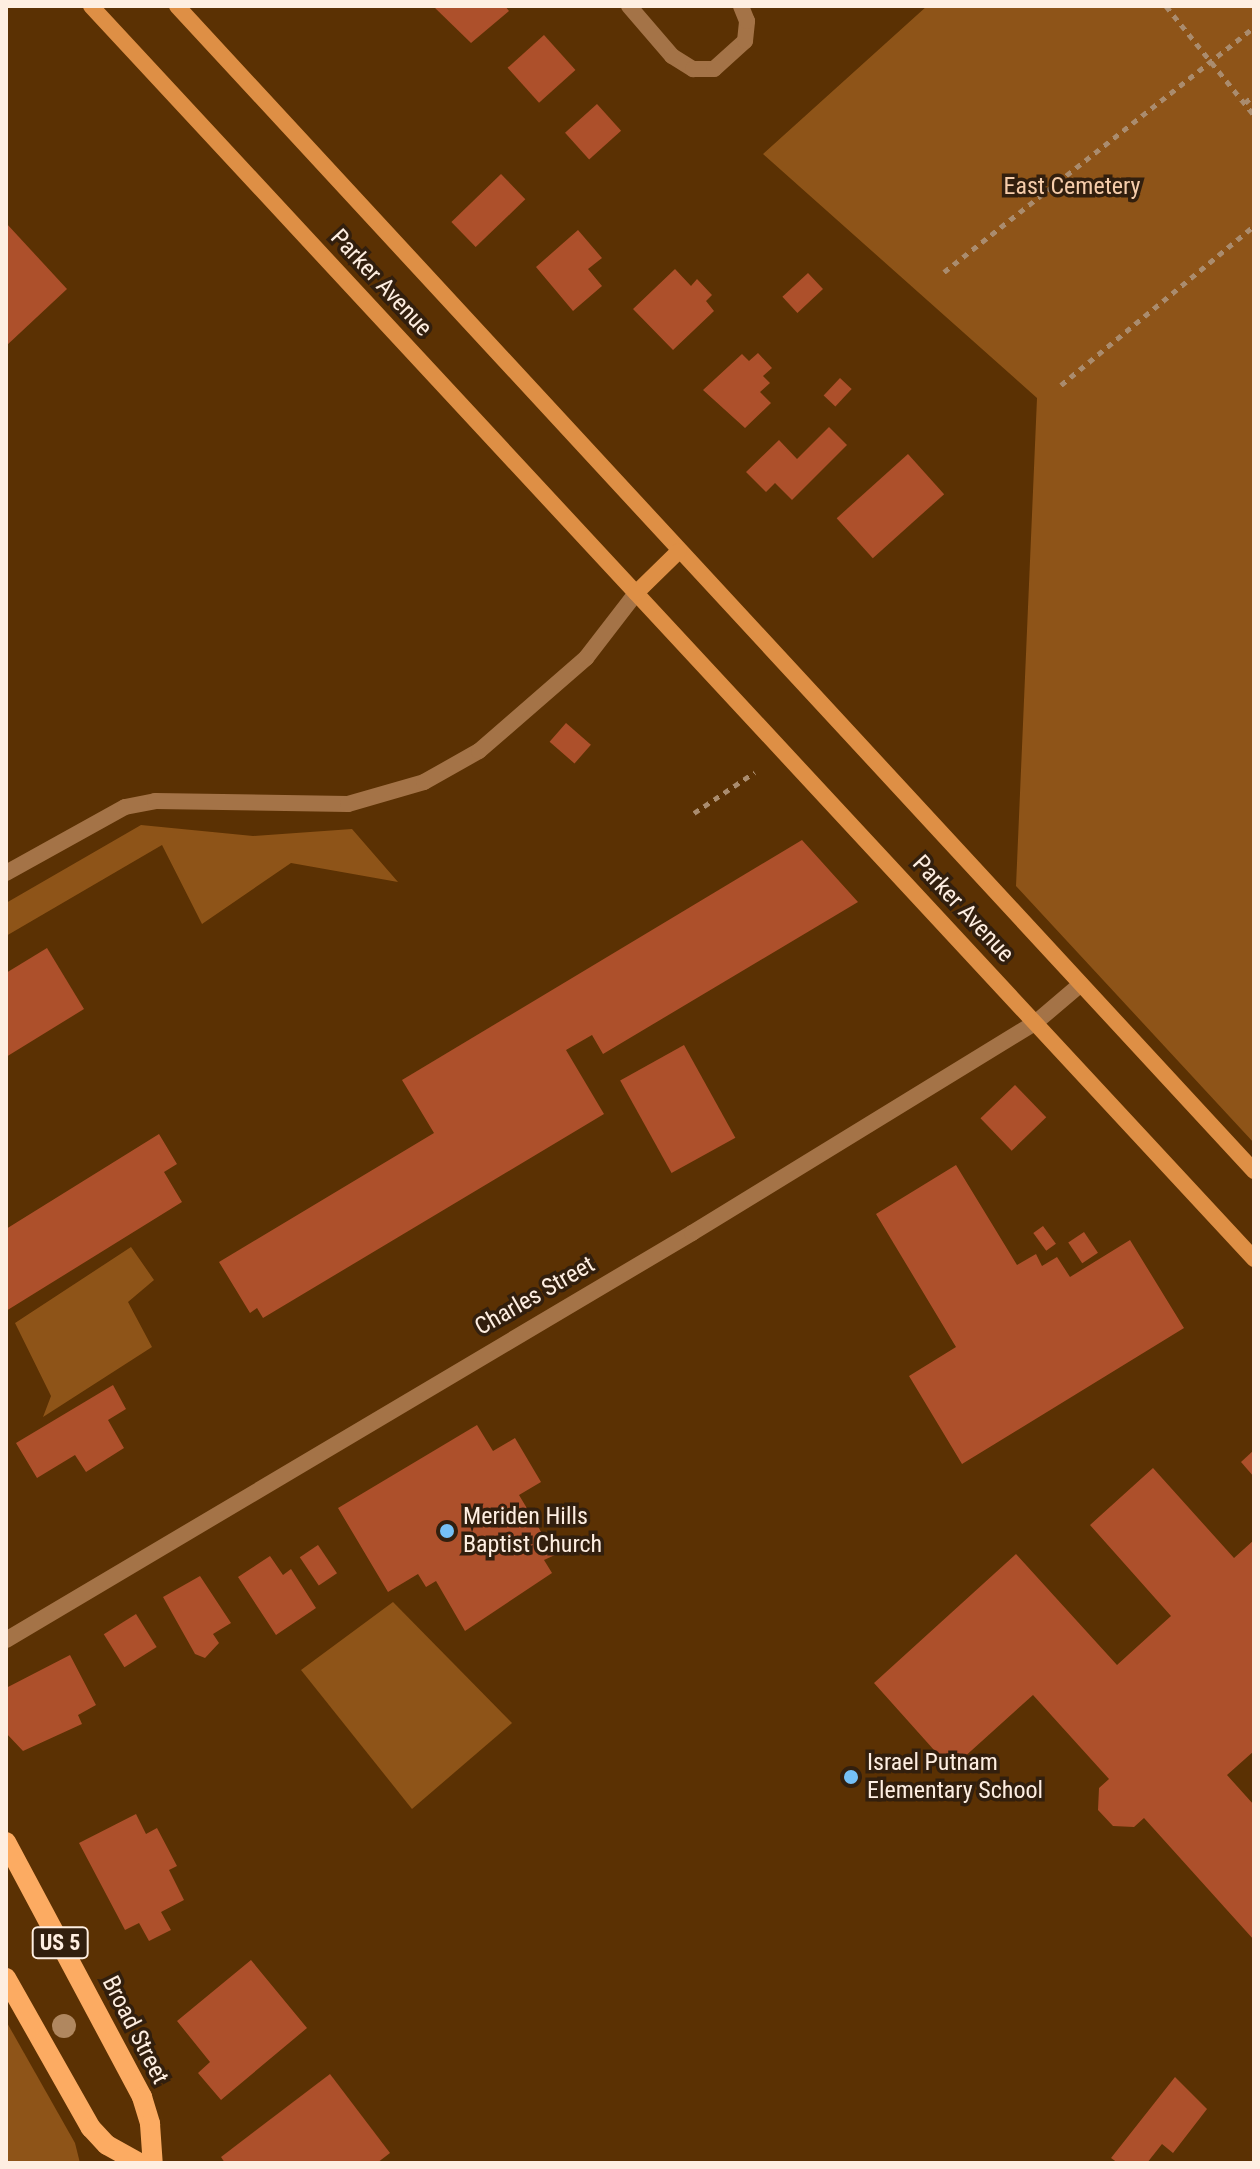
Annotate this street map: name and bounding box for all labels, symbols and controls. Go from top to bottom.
park label: East Cemetery [1003,173,1141,201]
street label: Parker Avenue [324,224,438,342]
street label: Parker Avenue [906,850,1020,968]
street label: Charles Street [470,1250,600,1342]
place label: Meriden Hills Baptist Church [463,1503,602,1559]
marker: Meriden Hills Baptist Church [438,1522,456,1540]
place label: Israel Putnam Elementary School [867,1749,1043,1805]
marker: Israel Putnam Elementary School [842,1768,860,1786]
road number: US 5 [30,1925,90,1961]
street label: Broad Street [96,1971,174,2089]

